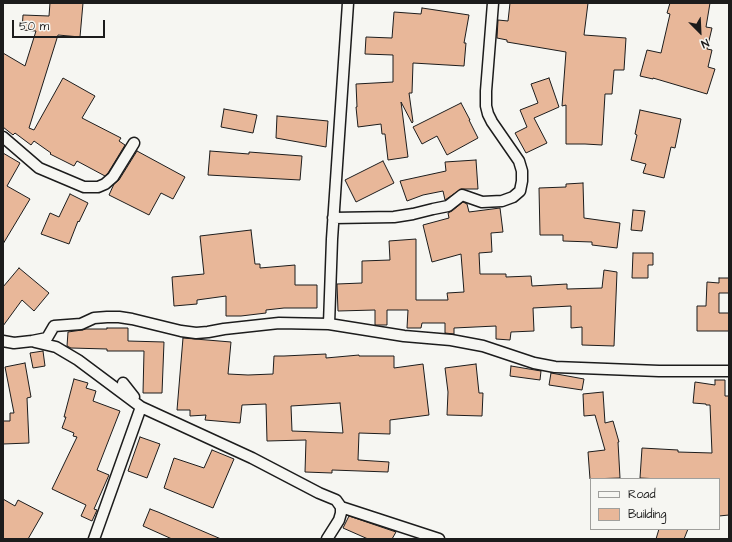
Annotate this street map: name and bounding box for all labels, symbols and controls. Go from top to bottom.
scale bar [14,12,107,38]
north arrow [680,12,720,52]
text: 50 m [19,18,49,35]
text: N [699,35,711,52]
legend [590,478,720,530]
text: Road [628,486,656,503]
text: Building [628,506,666,523]

